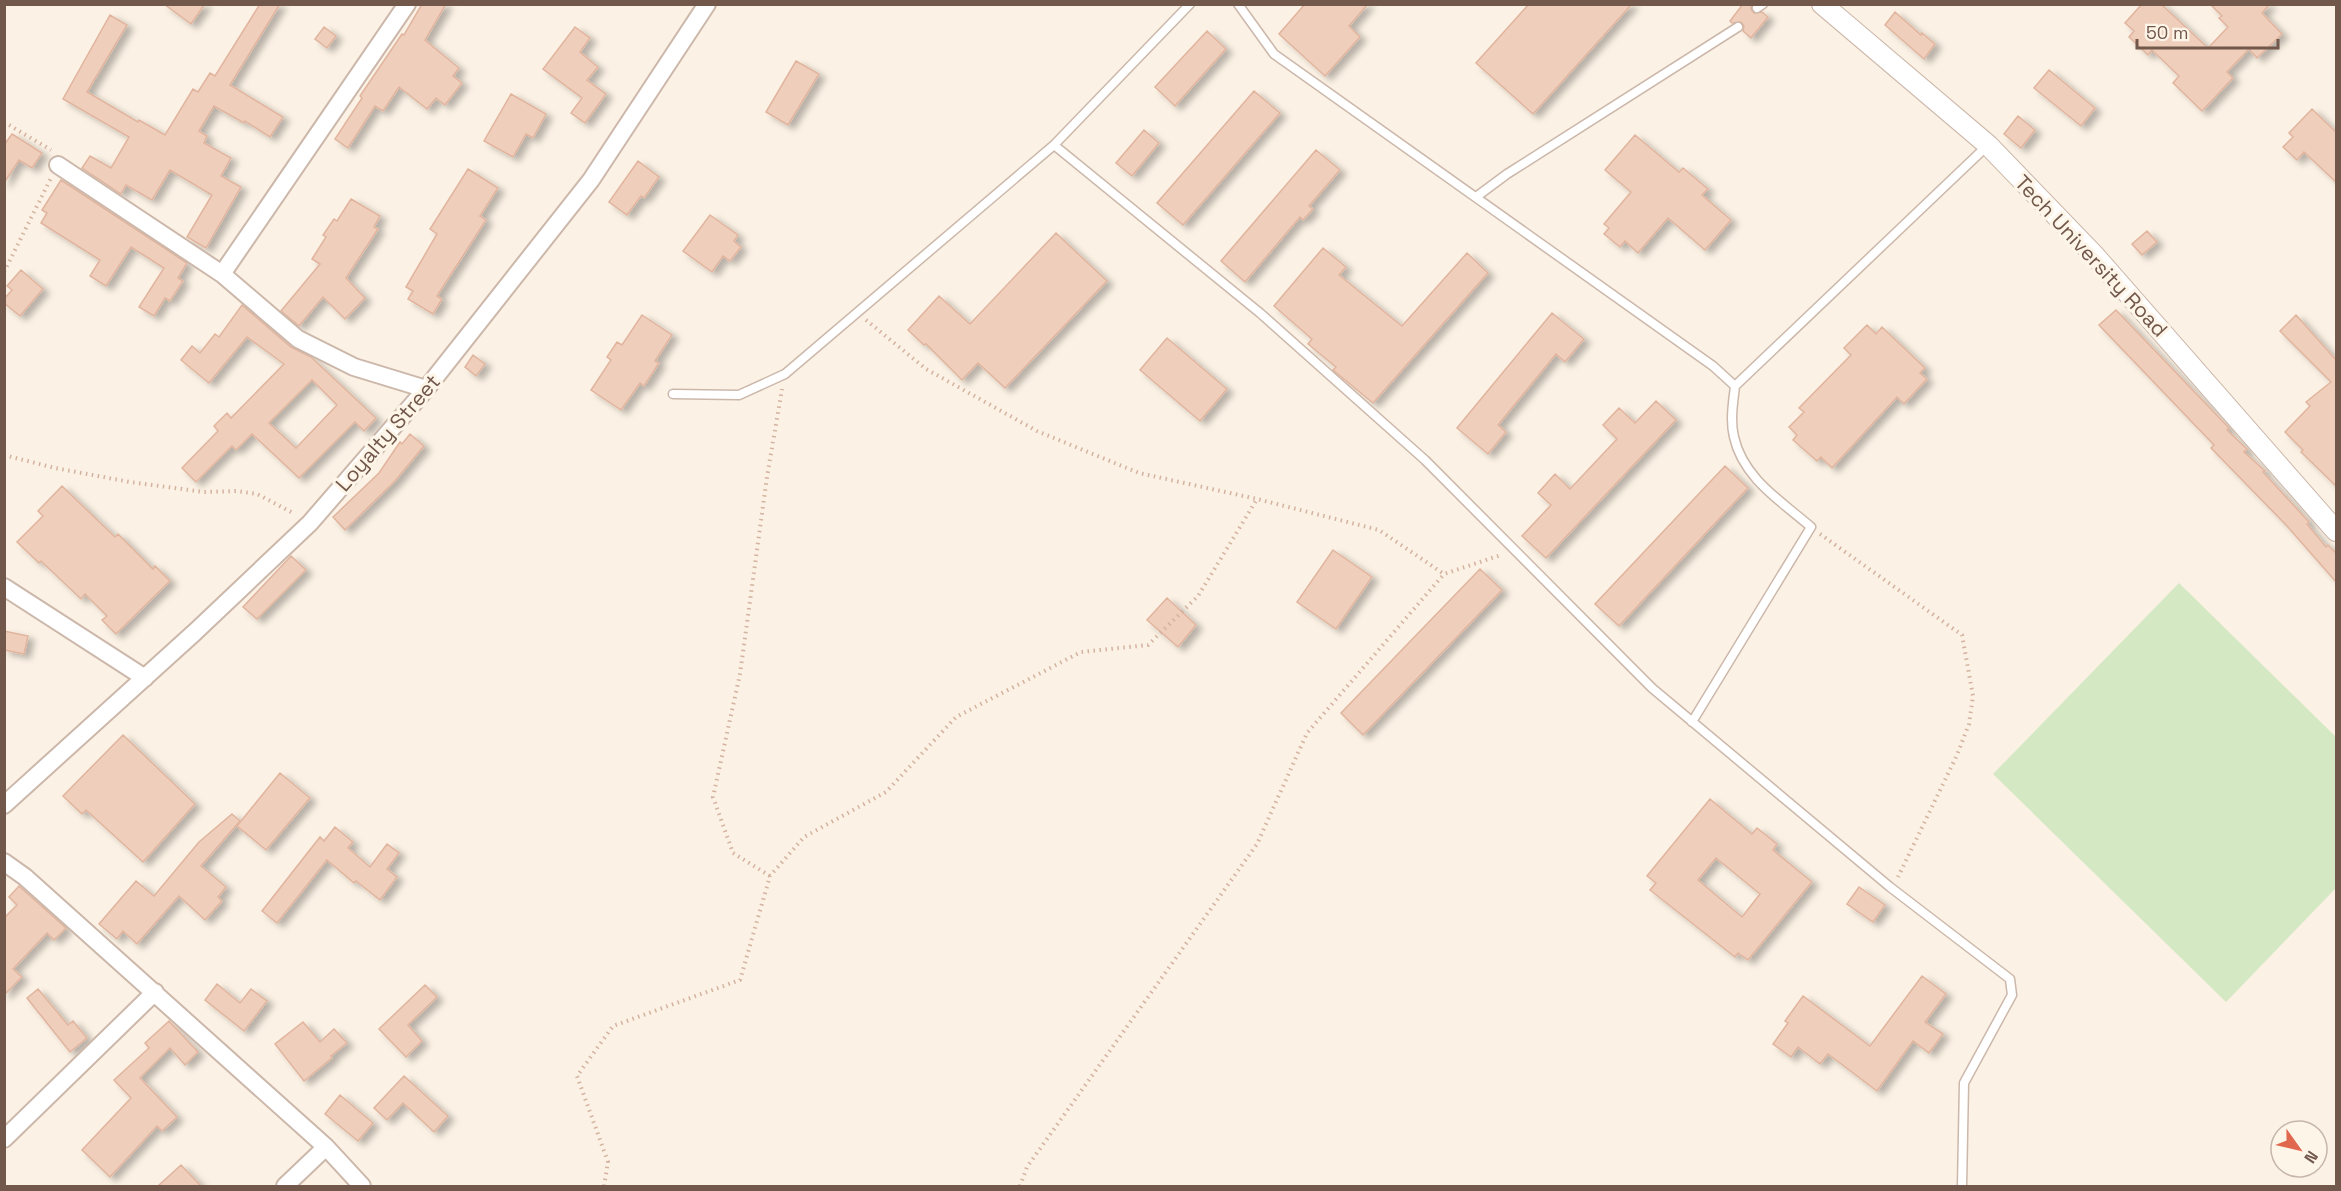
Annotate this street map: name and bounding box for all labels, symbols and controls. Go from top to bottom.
scale bar [2137,12,2278,50]
text: 50 m [2146,21,2188,44]
street label: Tech University Road [2009,169,2174,342]
street label: Loyalty Street [329,369,446,497]
north arrow [2269,1119,2329,1179]
text: N [2299,1147,2323,1167]

